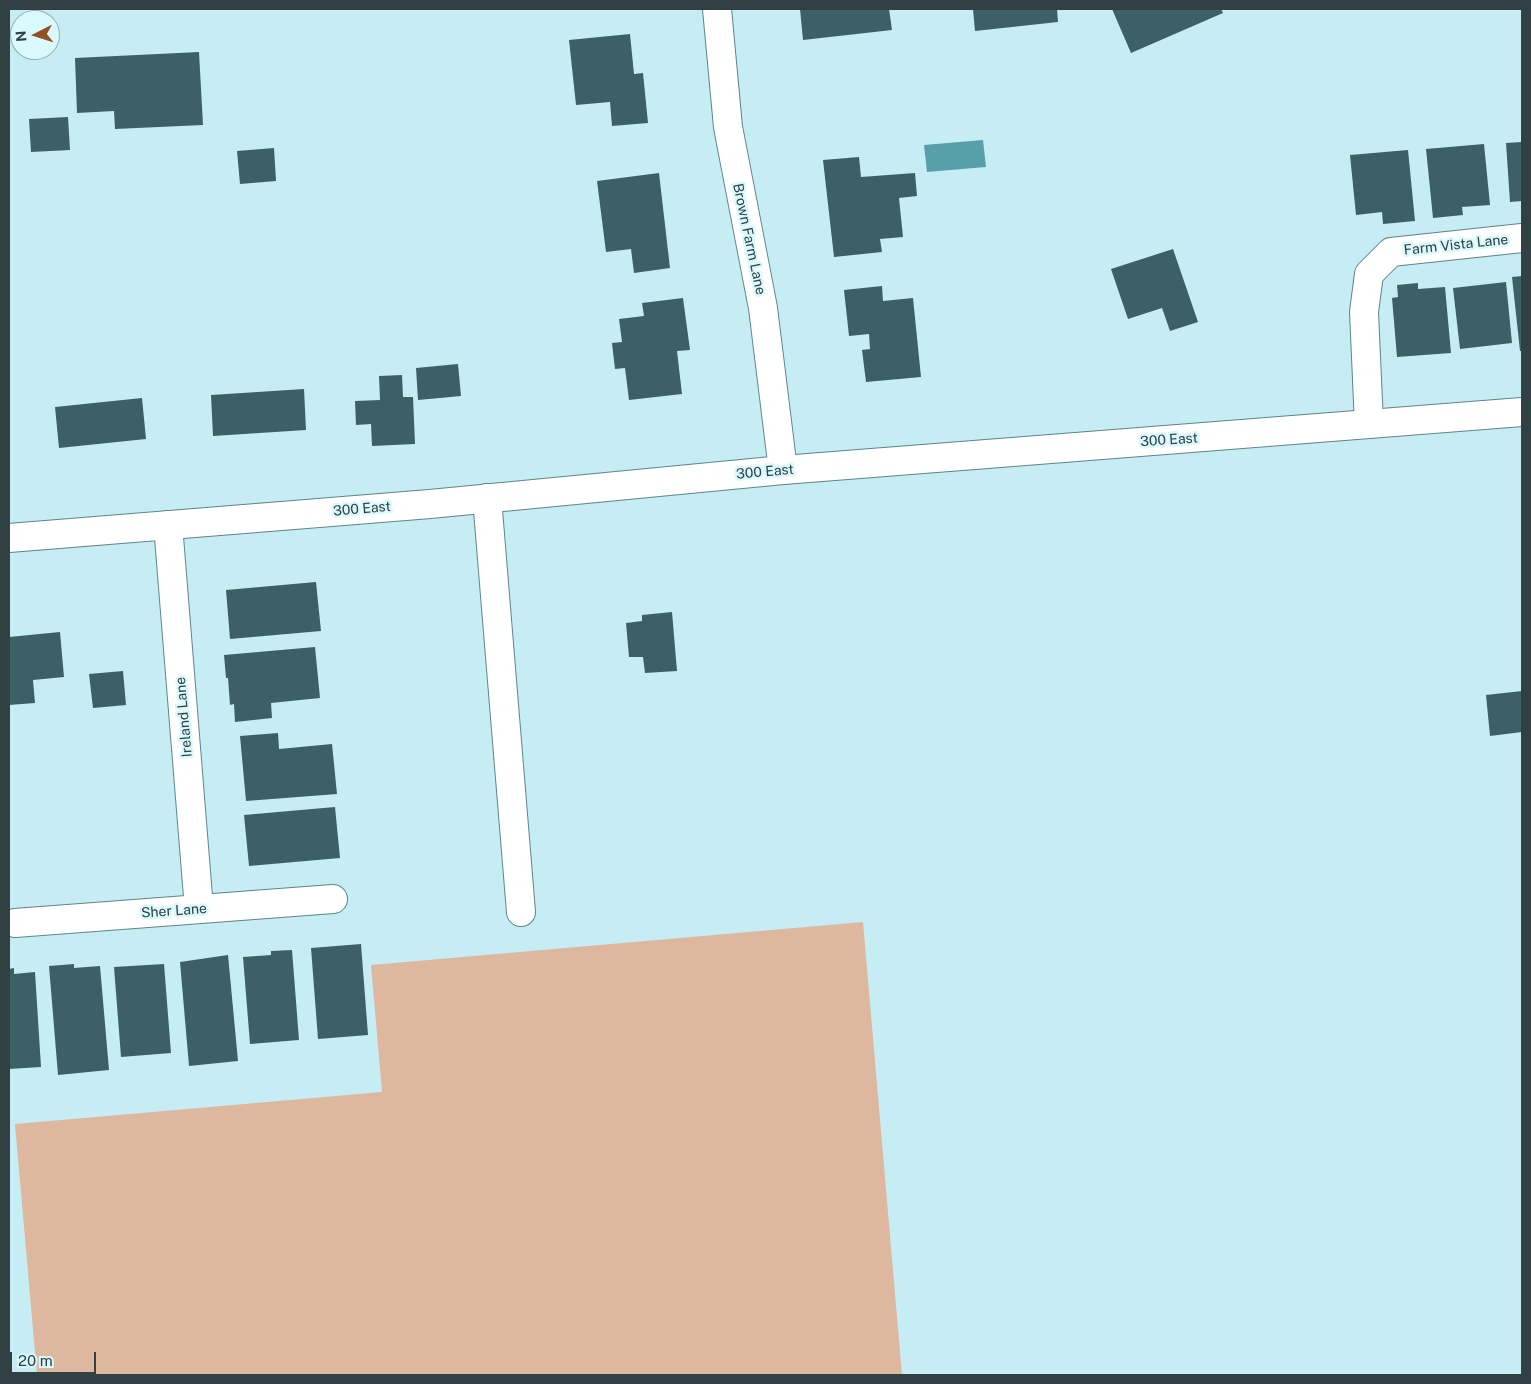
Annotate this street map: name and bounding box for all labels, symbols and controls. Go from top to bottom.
north arrow [10,10,60,60]
text: N [13,30,30,42]
street label: Brown Farm Lane [729,182,769,296]
street label: Farm Vista Lane [1403,231,1509,259]
street label: 300 East [1140,430,1198,450]
street label: 300 East [735,461,795,483]
street label: 300 East [332,498,392,520]
street label: Ireland Lane [172,676,196,758]
street label: Sher Lane [141,900,207,922]
scale bar [12,1342,99,1374]
text: 20 m [18,1352,53,1369]

